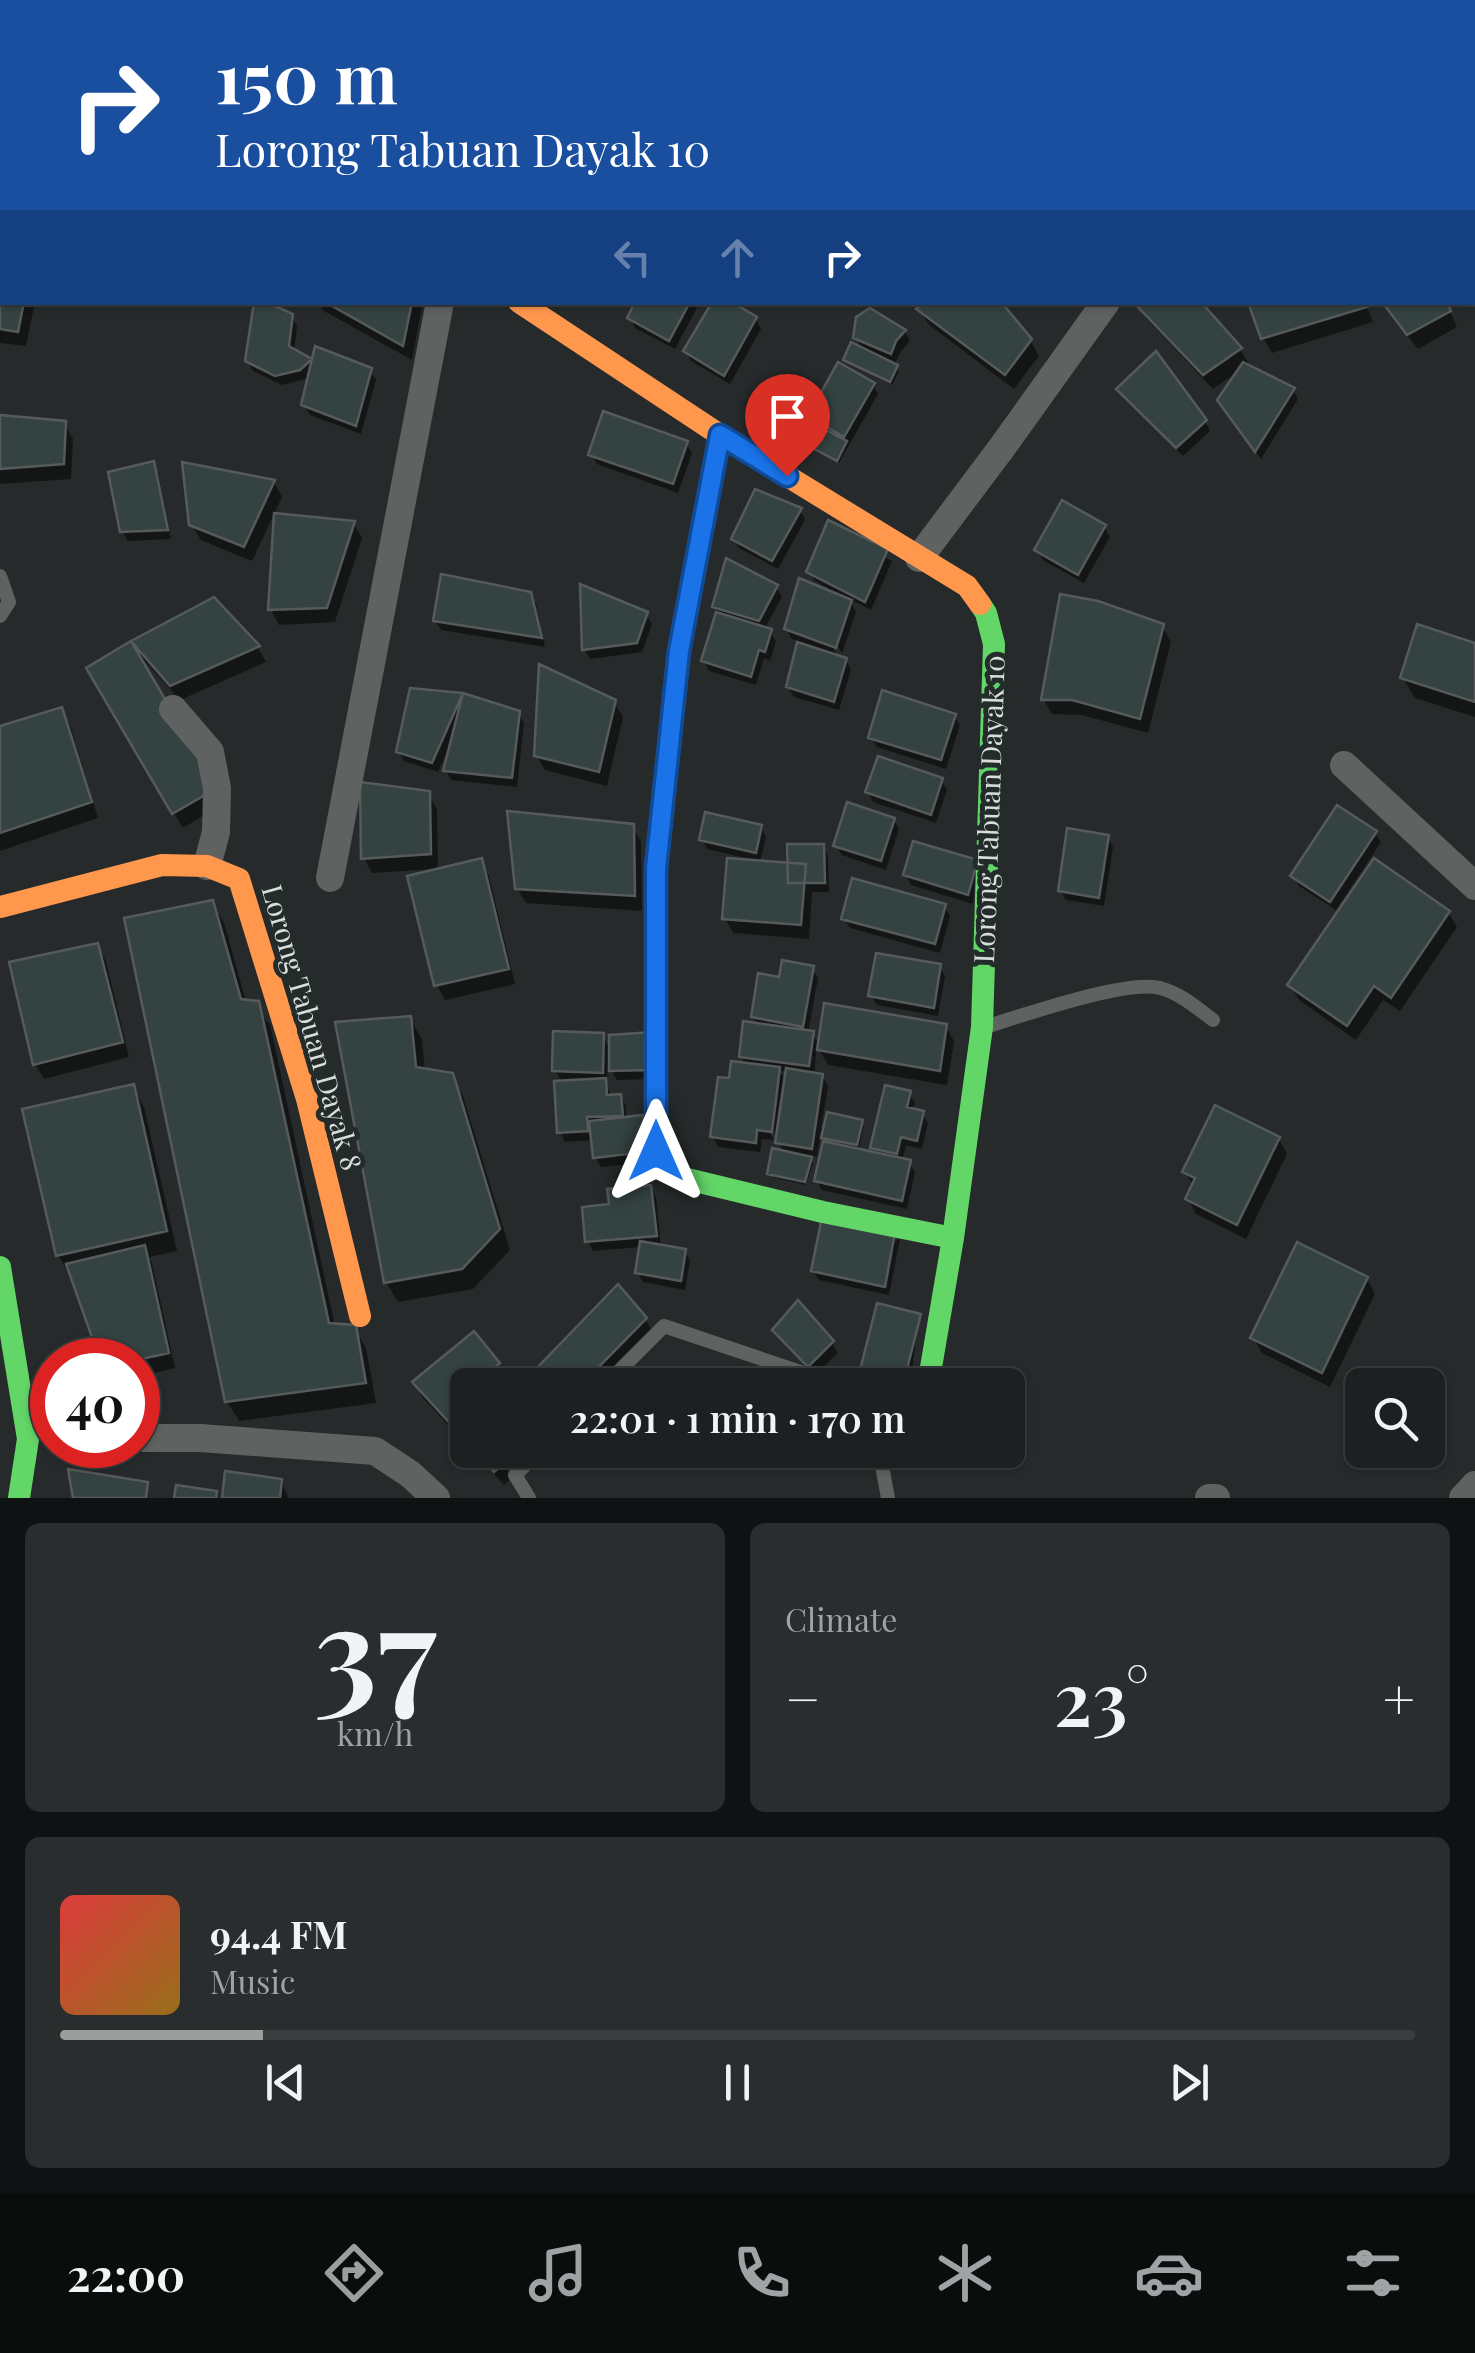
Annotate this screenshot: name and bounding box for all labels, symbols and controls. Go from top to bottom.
text: 150 m [215,28,398,122]
icon: right [50,40,180,170]
text: Lorong Tabuan Dayak 10 [215,118,710,178]
icon: left [605,230,660,285]
icon: ahead [710,230,765,285]
icon: right [815,230,870,285]
pin [745,374,830,477]
icon: arrive [760,389,815,444]
street label: Lorong Tabuan Dayak 10 [964,654,1012,964]
street label: Lorong Tabuan Dayak 8 [254,880,372,1174]
position arrow [604,1099,708,1203]
speed limit sign: 40 [30,1338,160,1468]
map controls [1345,1368,1445,1468]
button: search [1345,1368,1445,1468]
text: 22:01 · 1 min · 170 m [570,1392,905,1443]
text: 37 [314,1559,436,1733]
text: Climate [785,1597,897,1640]
text: 23° [1054,1646,1149,1746]
text: − [785,1660,821,1734]
text: + [1383,1660,1415,1734]
text: km/h [337,1711,413,1754]
text: 94.4 FM [210,1908,348,1959]
text: Music [210,1959,295,2002]
icon: previous [258,2055,313,2110]
icon: pause [710,2055,765,2110]
icon: next [1162,2055,1217,2110]
icon: directions [319,2238,389,2308]
icon: music [523,2238,593,2308]
icon: phone [727,2238,797,2308]
icon: climate [930,2238,1000,2308]
icon: car [1134,2238,1204,2308]
icon: filters [1338,2238,1408,2308]
text: 22:00 [67,2243,185,2303]

